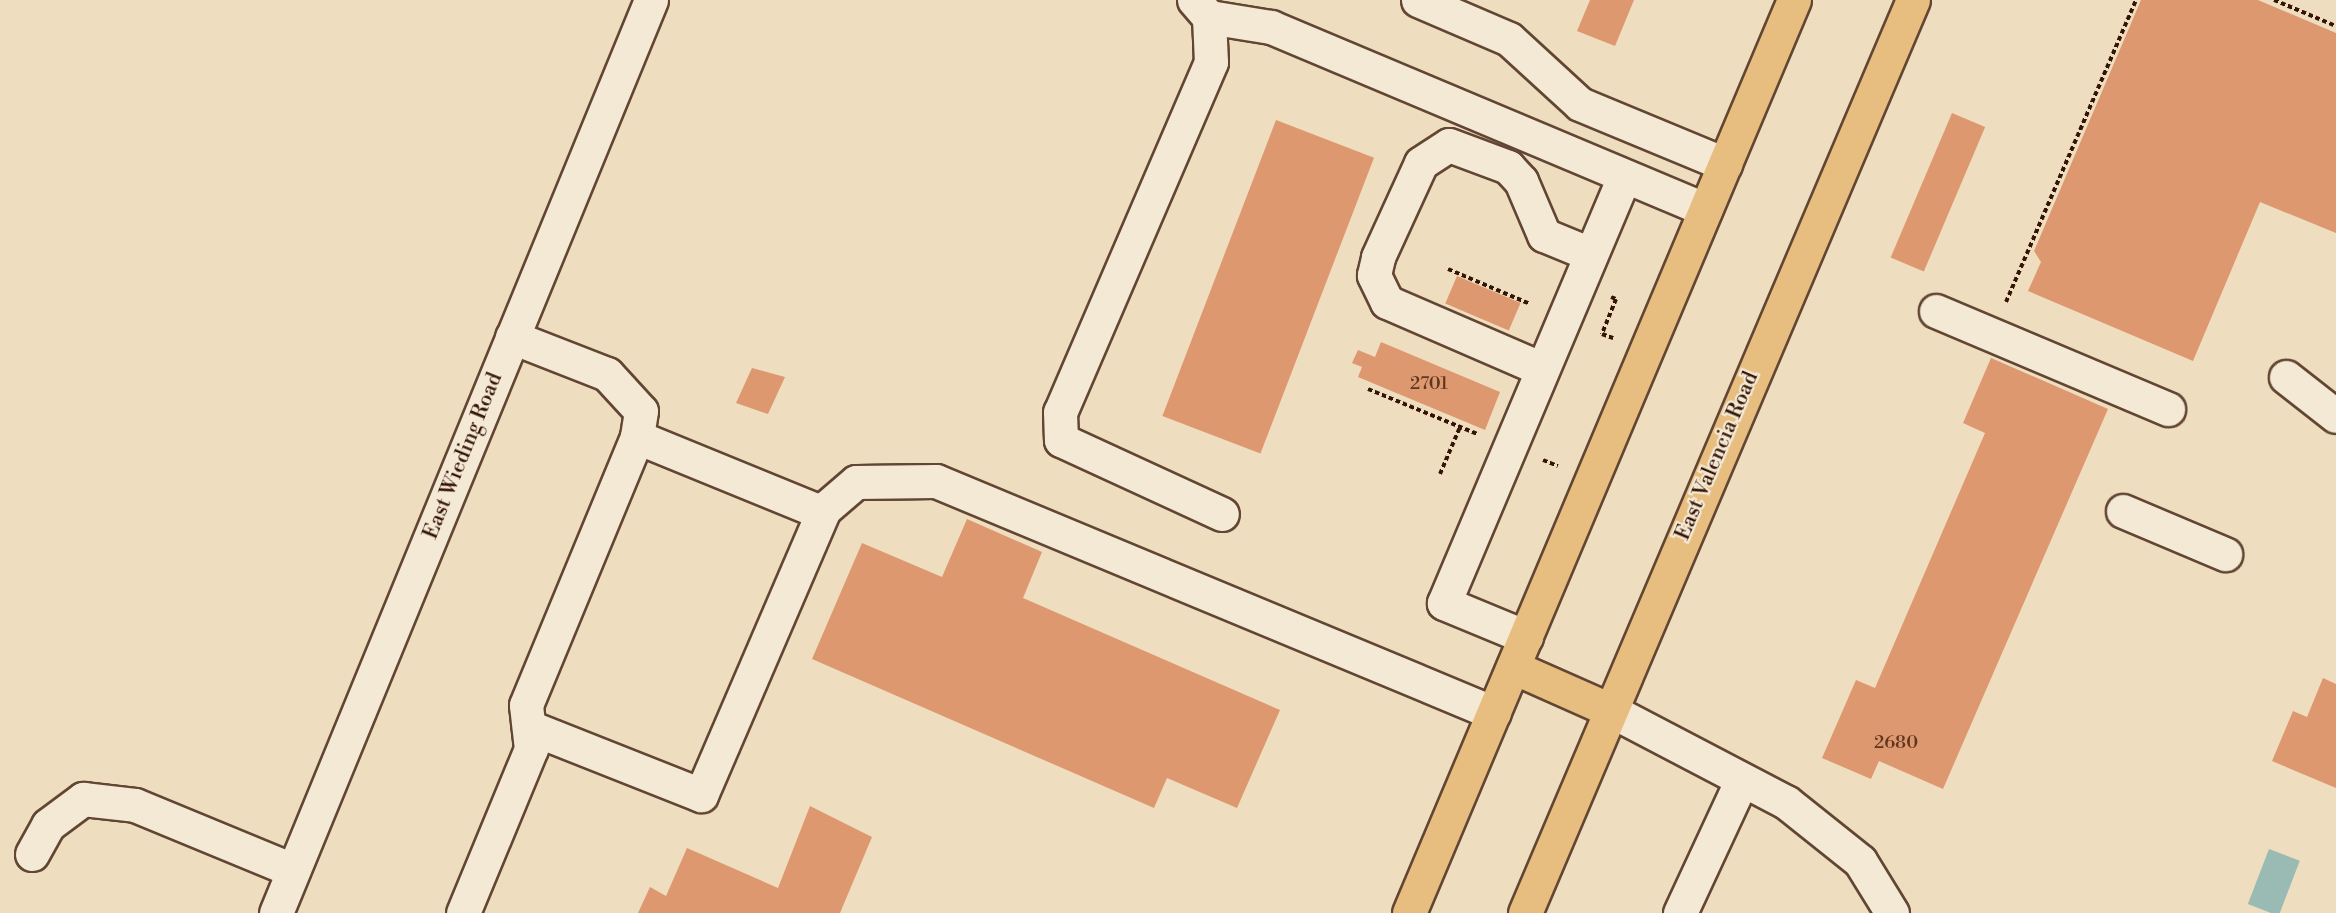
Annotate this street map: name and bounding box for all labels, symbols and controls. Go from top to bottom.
street label: East Valencia Road [1670,368,1764,544]
street label: East Wieding Road [418,369,508,543]
house number: 2701 [1410,373,1448,395]
house number: 2680 [1874,732,1918,754]

